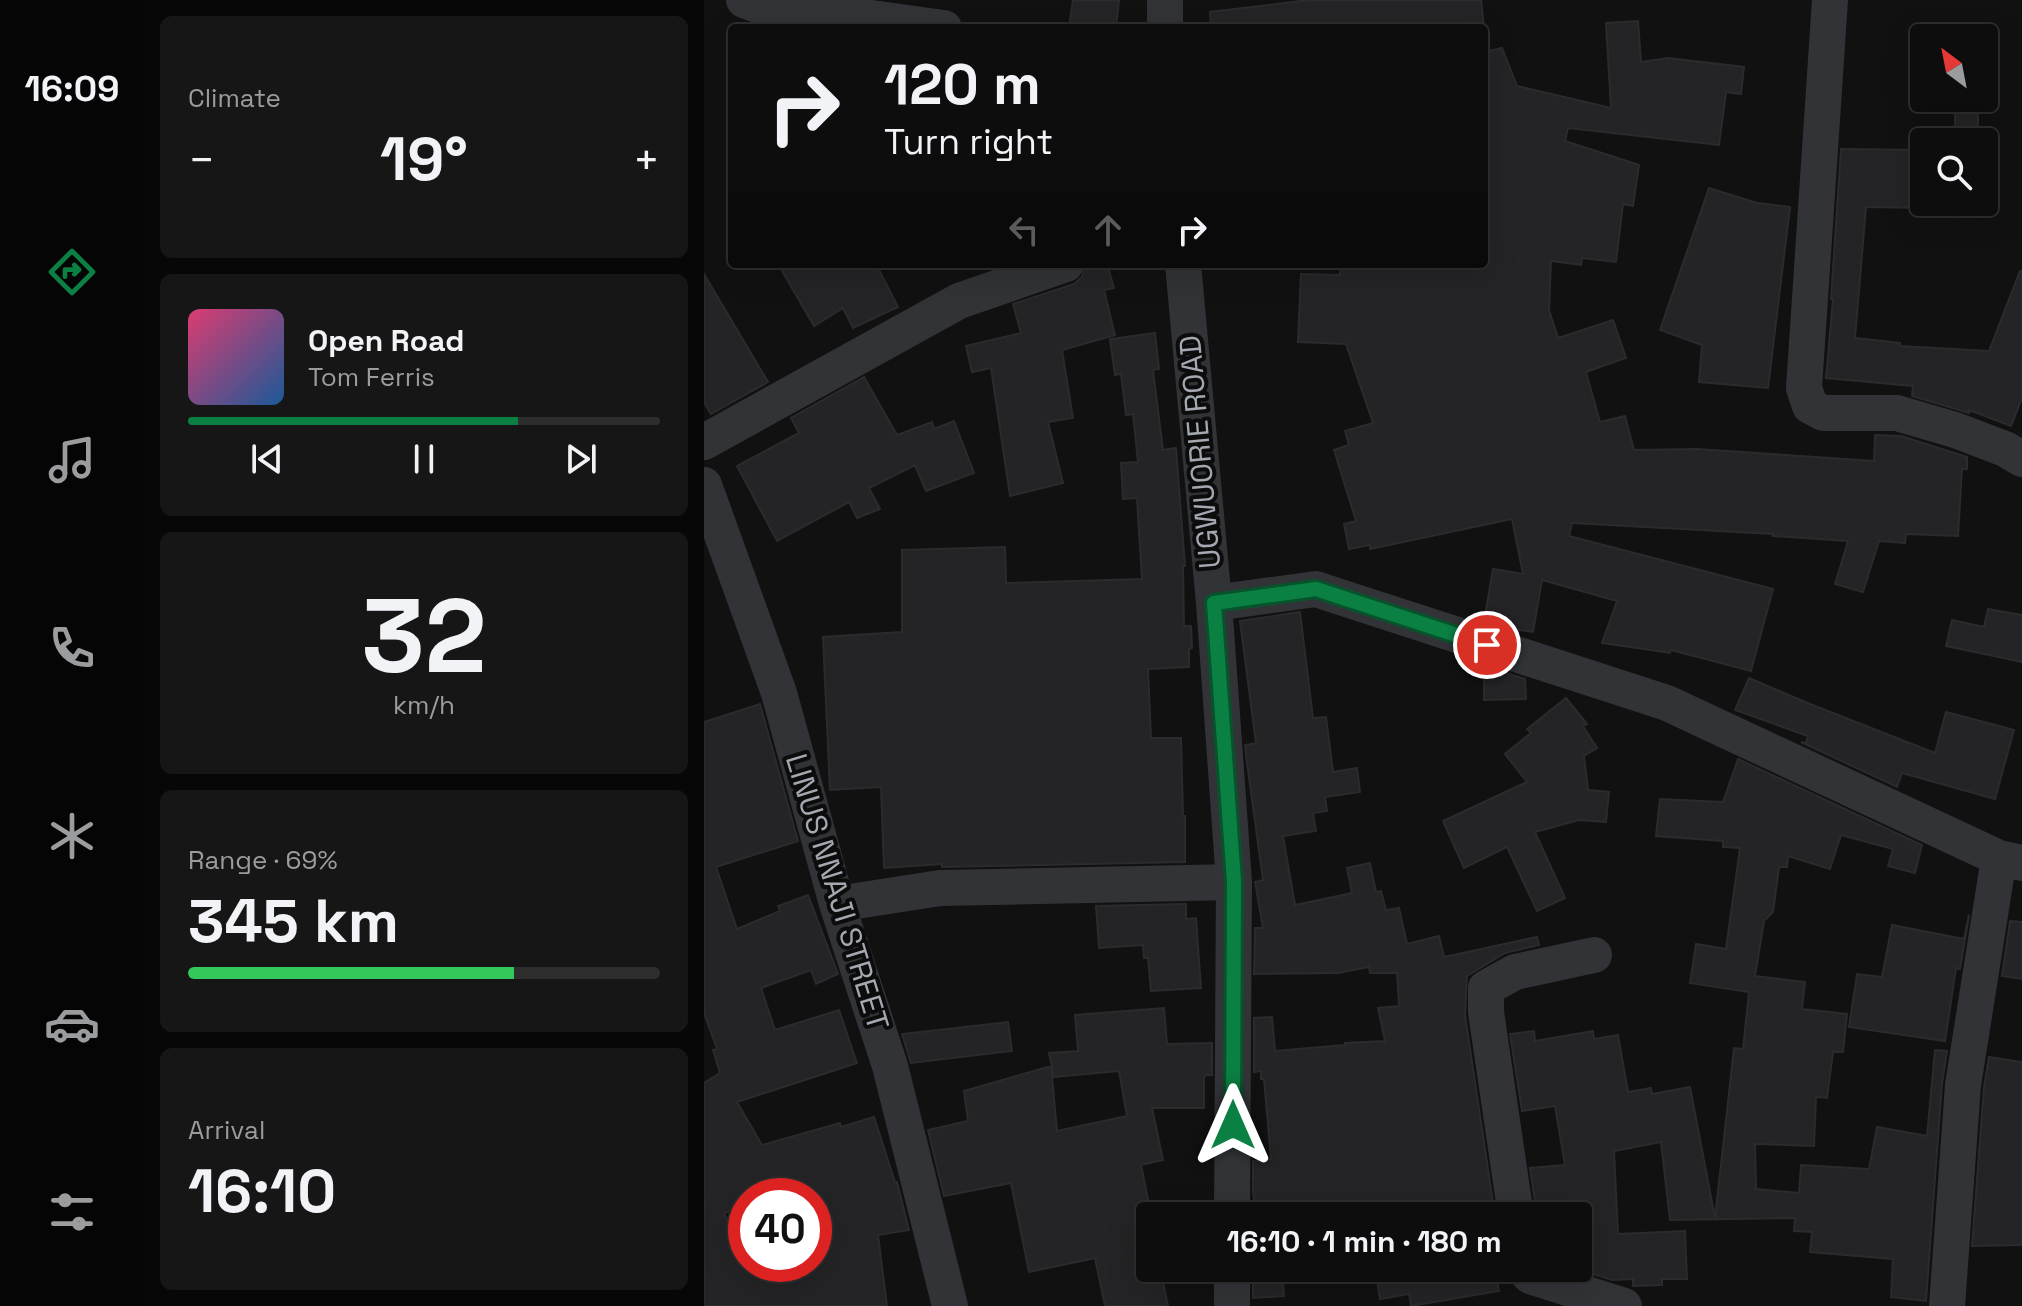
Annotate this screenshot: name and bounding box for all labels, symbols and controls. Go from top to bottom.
north arrow [1910,24,1998,112]
map controls [1910,24,1998,216]
text: 120 m [884,49,1041,120]
icon: right [752,56,856,160]
text: 16:09 [25,66,119,112]
text: Climate [188,81,281,115]
text: Turn right [884,119,1053,165]
text: 19° [380,121,468,198]
button: search [1910,128,1998,216]
text: − [188,132,215,188]
text: + [633,132,660,188]
icon: left [1002,208,1046,252]
icon: ahead [1086,208,1130,252]
icon: right [1170,208,1214,252]
icon: directions [44,244,100,300]
text: Open Road [308,321,464,360]
street label: UGWUORIE ROAD [1170,334,1229,570]
text: Tom Ferris [308,360,435,394]
icon: music [44,432,100,488]
icon: previous [245,437,289,481]
icon: pause [402,437,446,481]
icon: next [559,437,603,481]
text: 32 [361,570,487,702]
pin [1453,611,1521,679]
icon: phone [44,620,100,676]
icon: arrive [1465,623,1509,667]
text: km/h [393,688,455,722]
street label: LINUS NNAJI STREET [777,749,898,1035]
icon: climate [44,808,100,864]
text: Range · 69% [188,843,338,877]
text: 345 km [188,883,399,960]
icon: car [44,996,100,1052]
position arrow [1191,1083,1275,1167]
text: Arrival [188,1113,265,1147]
text: 16:10 [188,1153,336,1230]
speed limit sign: 40 [728,1178,832,1282]
icon: filters [44,1184,100,1240]
text: 16:10 · 1 min · 180 m [1226,1222,1502,1261]

